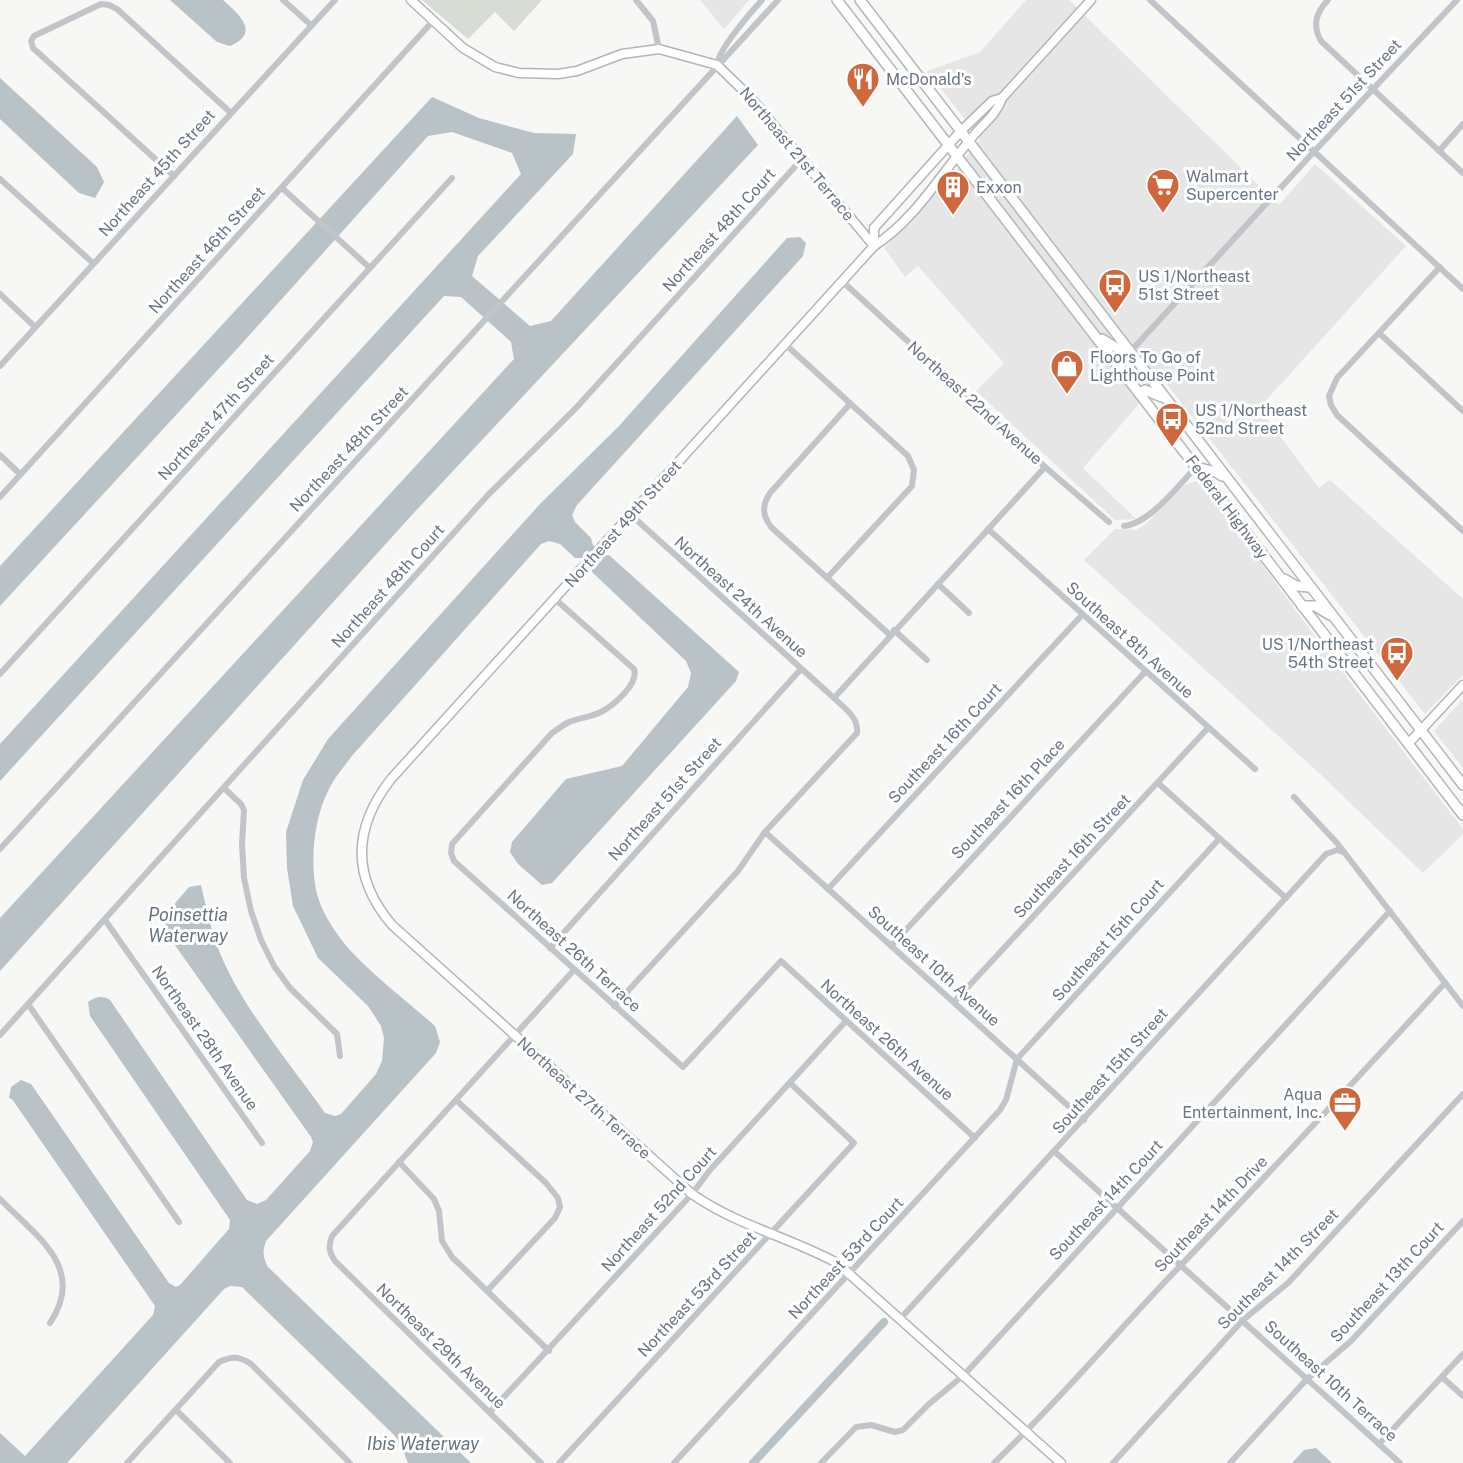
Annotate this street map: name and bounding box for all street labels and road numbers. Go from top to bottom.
street label: Northeast 51st Street [1283,35,1405,165]
street label: Northeast 21st Terrace [736,83,858,225]
street label: Northeast 45th Street [95,106,219,240]
street label: Northeast 48th Court [659,164,779,296]
street label: Northeast 46th Street [145,183,269,317]
street label: Northeast 22nd Avenue [904,337,1046,469]
street label: Northeast 47th Street [154,350,278,484]
street label: Northeast 48th Street [286,382,412,516]
street label: Federal Highway [1182,451,1272,563]
street label: Northeast 49th Street [561,457,685,591]
street label: Northeast 48th Court [328,520,448,652]
street label: Northeast 24th Avenue [671,532,811,662]
street label: Southeast 8th Avenue [1062,578,1198,702]
street label: Southeast 16th Court [884,679,1006,807]
street label: Northeast 51st Street [604,733,726,865]
street label: Southeast 16th Place [947,735,1069,863]
street label: Southeast 16th Street [1010,790,1134,922]
street label: Southeast 15th Court [1048,875,1168,1005]
street label: Northeast 26th Terrace [503,886,645,1016]
street label: Southeast 10th Avenue [864,902,1004,1030]
street label: Northeast 28th Avenue [148,962,262,1114]
street label: Northeast 26th Avenue [817,975,957,1105]
street label: Southeast 15th Street [1048,1004,1172,1138]
street label: Northeast 27th Terrace [513,1033,655,1163]
street label: Southeast 14th Court [1045,1136,1167,1264]
street label: Northeast 52nd Court [598,1142,720,1276]
street label: Southeast 14th Drive [1151,1152,1271,1276]
street label: Northeast 53rd Court [785,1193,907,1323]
street label: Southeast 14th Street [1214,1205,1342,1333]
street label: Southeast 13th Court [1326,1218,1448,1346]
street label: Northeast 53rd Street [634,1227,760,1361]
street label: Northeast 29th Avenue [373,1279,509,1413]
street label: Southeast 10th Terrace [1261,1316,1401,1446]

